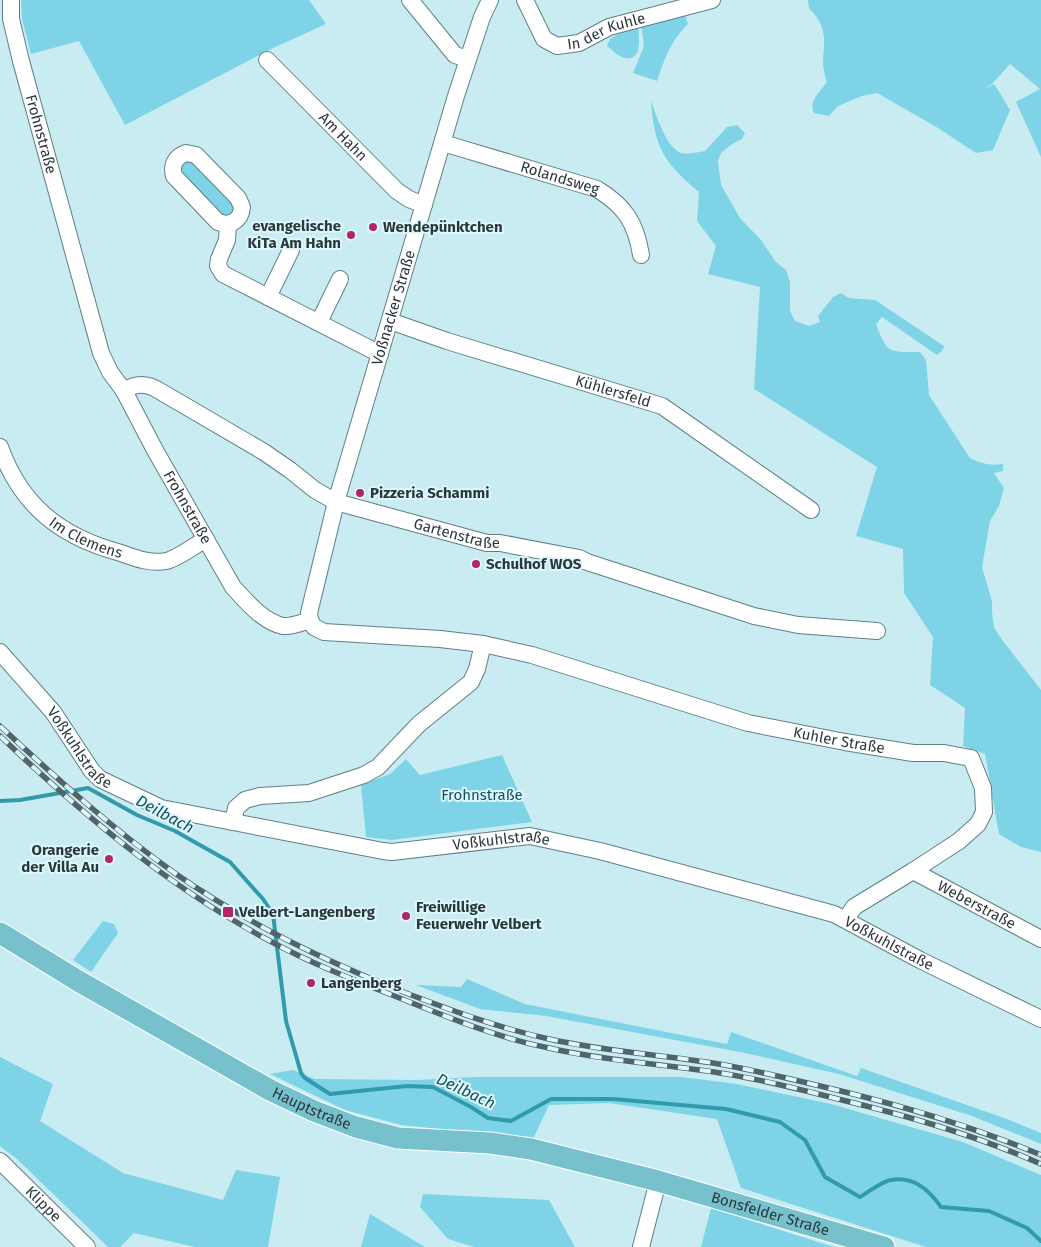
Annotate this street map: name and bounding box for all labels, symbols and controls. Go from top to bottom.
street label: In der Kuhle [566,9,647,54]
street label: Frohnstraße [22,92,60,176]
street label: Am Hahn [315,109,371,165]
street label: Rolandsweg [518,158,602,198]
place label: evangelische KiTa Am Hahn [248,217,341,252]
place label: Wendepünktchen [383,218,503,236]
marker: Wendepünktchen [367,221,379,233]
marker: evangelische KiTa Am Hahn [345,229,357,241]
street label: Voßnacker Straße [368,248,419,367]
street label: Kühlersfeld [573,371,653,411]
street label: Frohnstraße [159,467,215,547]
place label: Pizzeria Schammi [370,484,489,502]
marker: Pizzeria Schammi [354,487,366,499]
street label: Im Clemens [46,513,125,562]
street label: Gartenstraße [412,515,500,552]
place label: Schulhof WOS [486,555,582,573]
marker: Schulhof WOS [470,558,482,570]
street label: Voßkuhlstraße [44,703,115,792]
street label: Kuhler Straße [792,723,886,757]
park label: Frohnstraße [441,786,523,804]
water label: Deilbach [133,791,197,837]
street label: Voßkuhlstraße [452,827,552,854]
place label: Orangerie der Villa Au [21,841,99,876]
marker: Orangerie der Villa Au [103,853,115,865]
street label: Weberstraße [934,877,1019,933]
place label: Freiwillige Feuerwehr Velbert [416,898,542,933]
place label: Velbert-Langenberg [238,903,376,921]
marker: Velbert-Langenberg [221,905,235,919]
marker: Freiwillige Feuerwehr Velbert [400,910,412,922]
street label: Voßkuhlstraße [841,912,936,974]
place label: Langenberg [321,974,402,992]
marker: Langenberg [305,977,317,989]
water label: Deilbach [434,1069,498,1113]
street label: Hauptstraße [269,1083,354,1133]
street label: Klippe [22,1182,65,1226]
street label: Bonsfelder Straße [709,1188,831,1240]

